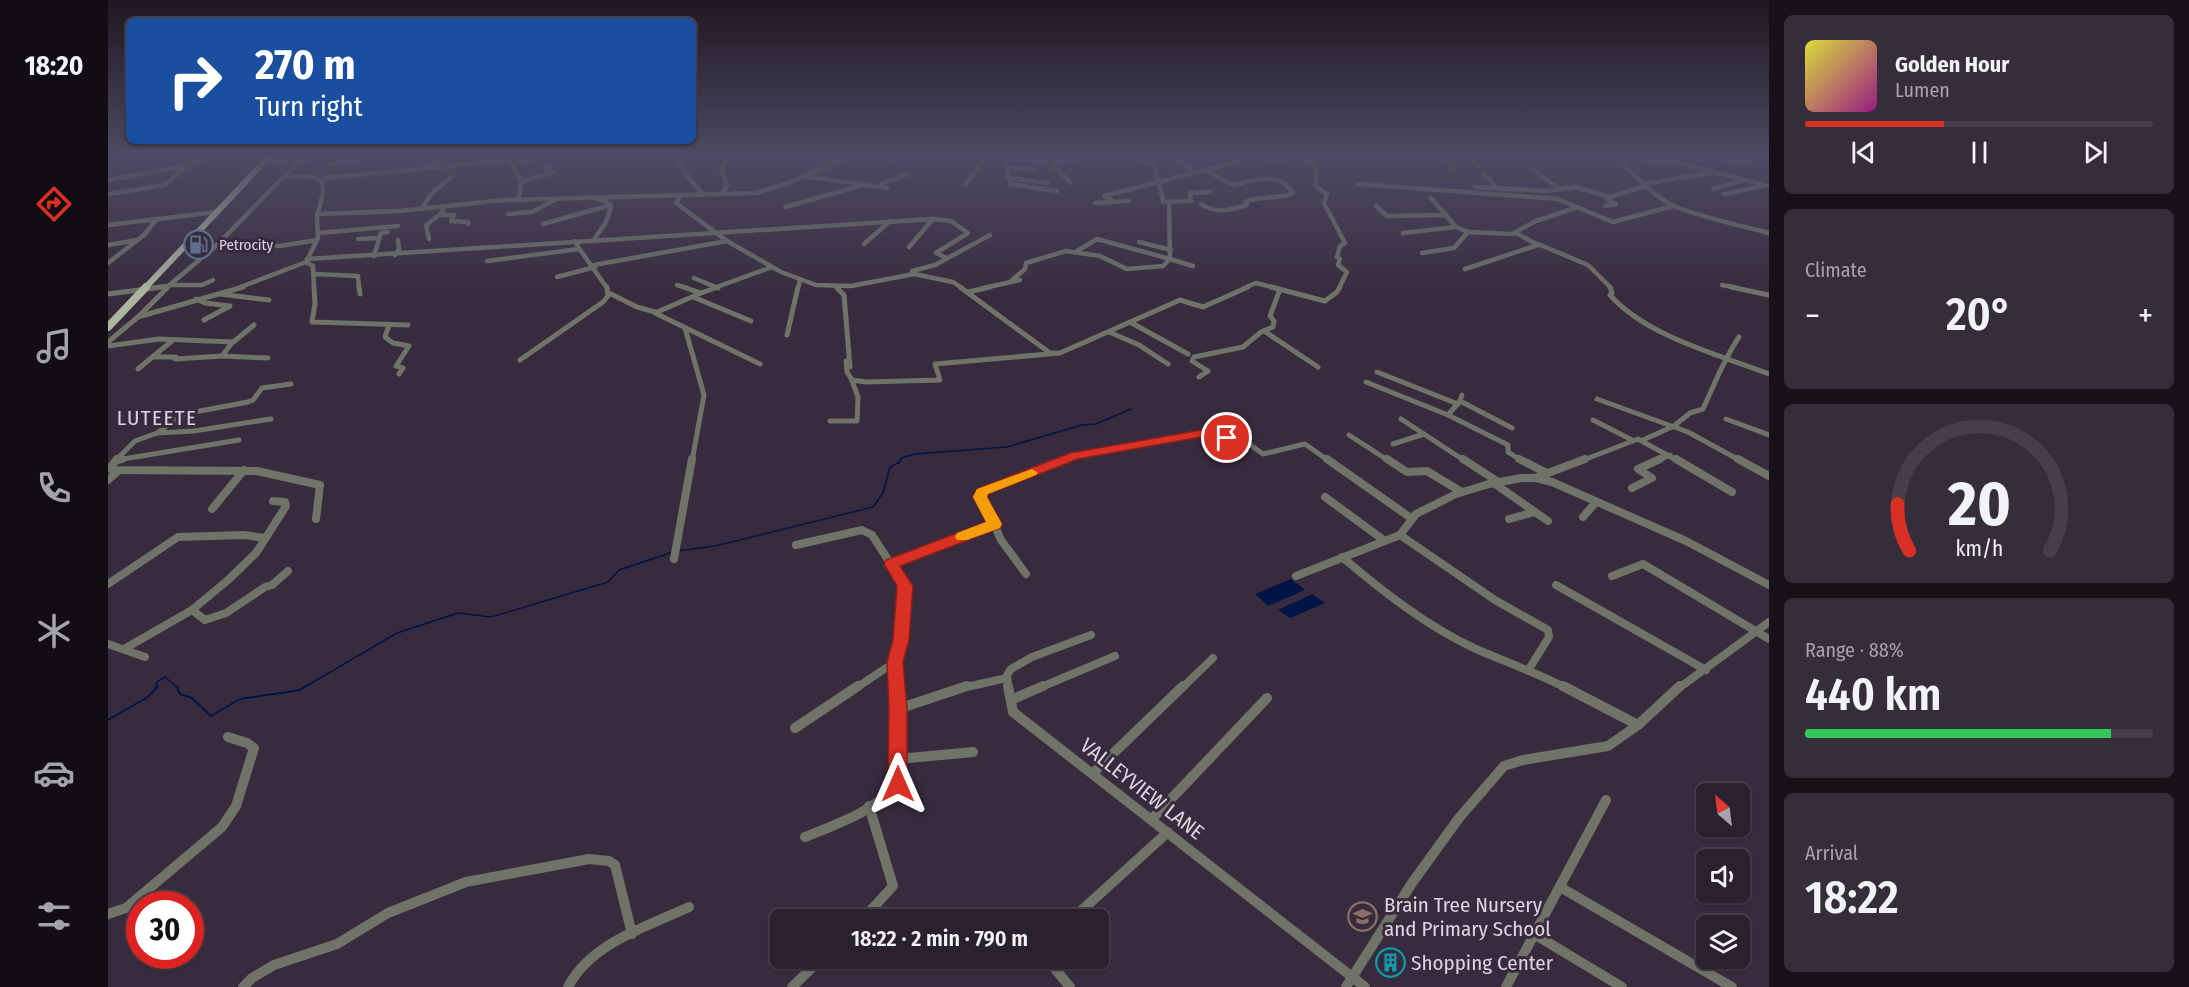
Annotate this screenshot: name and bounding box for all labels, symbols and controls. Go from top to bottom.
text: 270 m [255,40,355,90]
icon: right [156,42,234,120]
text: 18:20 [24,50,84,82]
text: Golden Hour [1895,51,2009,78]
text: Lumen [1895,78,1950,102]
text: Turn right [255,91,363,123]
icon: previous [1847,136,1880,169]
icon: pause [1963,136,1996,169]
icon: next [2079,136,2112,169]
icon: directions [33,183,75,225]
fuel station icon: Petrocity [182,229,214,261]
place label: Petrocity [219,236,273,254]
text: Climate [1805,258,1867,282]
text: 20° [1946,288,2012,342]
text: − [1805,296,1820,336]
text: + [2138,296,2153,336]
icon: music [33,325,75,367]
district label: LUTEETE [117,405,197,431]
pin [1201,412,1252,463]
icon: arrive [1210,421,1243,454]
icon: phone [33,467,75,509]
text: 20 [1947,467,2010,542]
text: km/h [1955,536,2003,562]
icon: climate [33,610,75,652]
text: Range · 88% [1805,638,1904,662]
text: 440 km [1805,668,1941,722]
street label: VALLEYVIEW LANE [1075,733,1209,845]
icon: car [33,752,75,794]
position arrow [866,752,930,816]
north arrow [1696,783,1750,837]
map controls [1696,783,1750,969]
text: Arrival [1805,841,1858,865]
button: sound [1696,849,1750,903]
text: 18:22 [1805,871,1899,925]
speed limit sign: 30 [126,891,204,969]
place label: Brain Tree Nursery and Primary School [1384,892,1551,942]
icon: filters [33,895,75,937]
school or university icon: Brain Tree Nursery and Primary School [1347,901,1379,933]
button: layers [1696,915,1750,969]
text: 18:22 · 2 min · 790 m [851,925,1028,952]
building icon: Shopping Center [1374,947,1406,979]
place label: Shopping Center [1411,950,1554,976]

